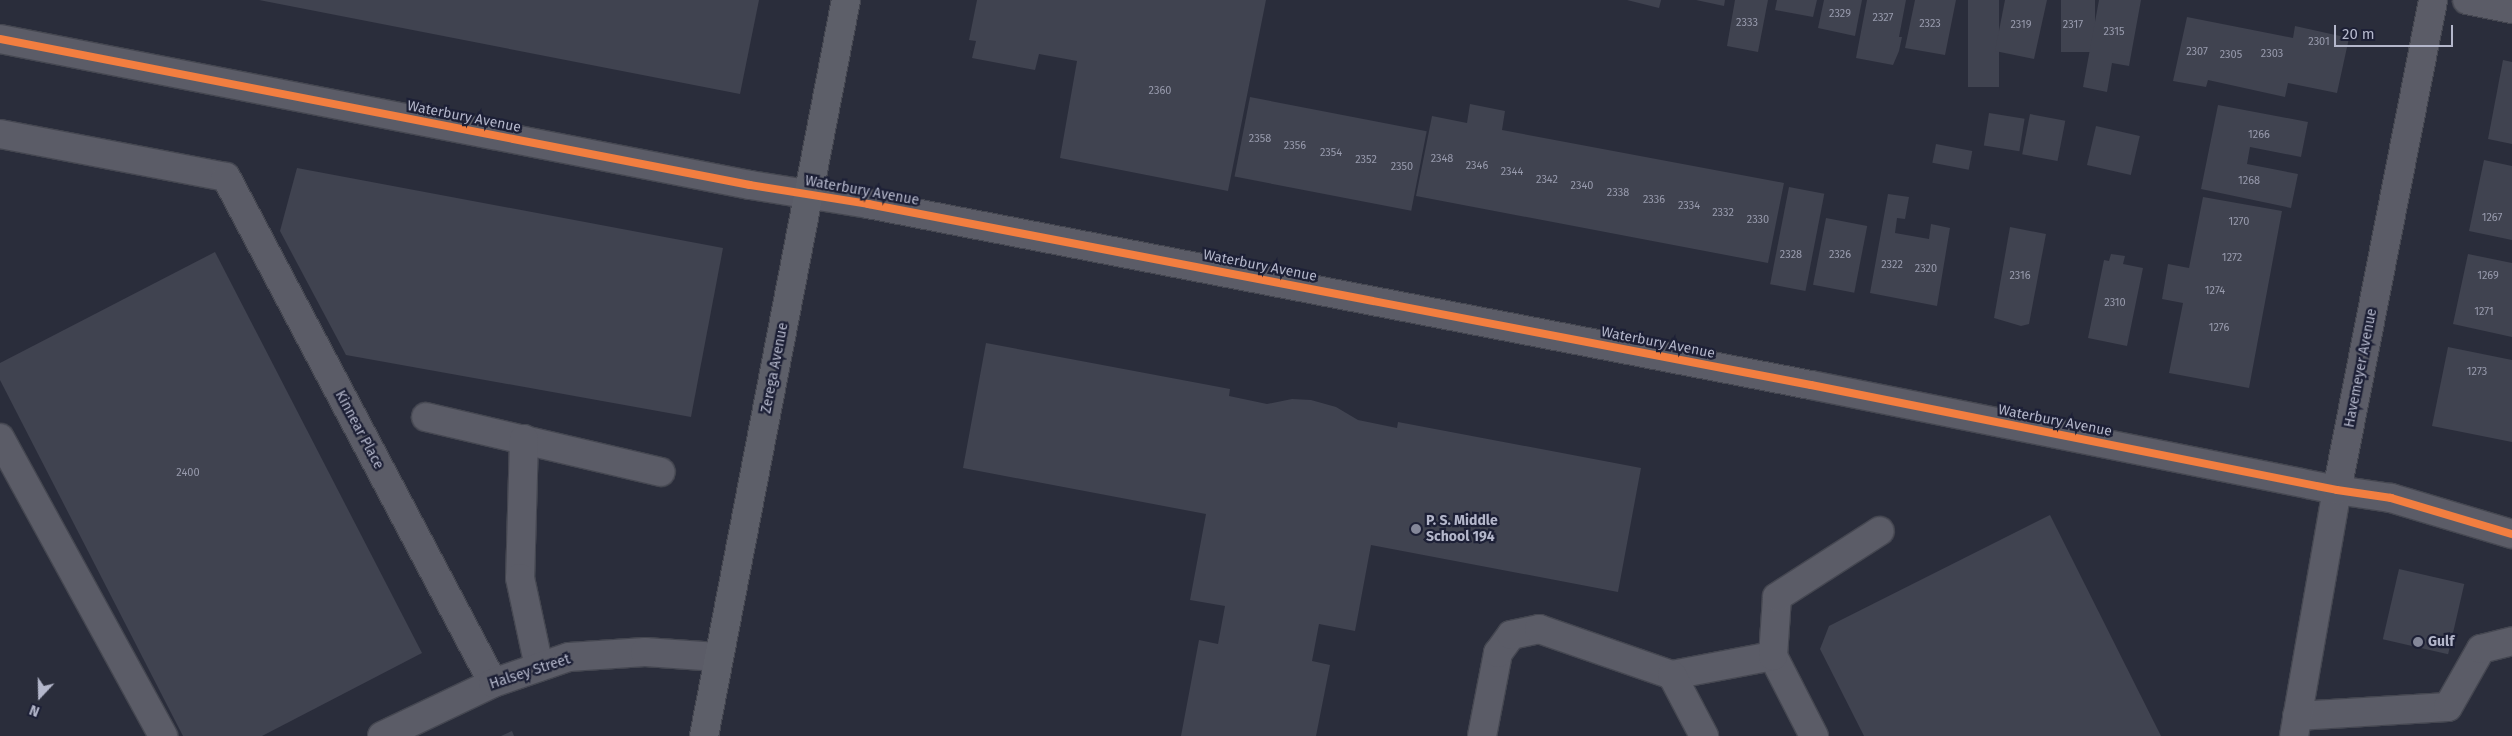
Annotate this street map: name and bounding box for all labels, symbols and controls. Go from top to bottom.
house number: 2329 [1829,7,1851,21]
house number: 2327 [1873,11,1893,25]
scale bar [2337,15,2456,47]
house number: 2333 [1736,16,1758,30]
house number: 2323 [1919,17,1941,31]
house number: 2319 [2010,18,2032,32]
house number: 2317 [2063,18,2083,32]
house number: 2315 [2104,25,2124,39]
text: 20 m [2342,25,2375,43]
house number: 2301 [2308,35,2330,49]
house number: 2307 [2186,45,2208,59]
house number: 2303 [2261,47,2283,61]
house number: 2305 [2220,48,2242,62]
house number: 2360 [1149,84,1171,98]
street label: Waterbury Avenue [406,98,522,136]
house number: 1266 [2248,128,2270,142]
house number: 2358 [1249,132,1271,146]
house number: 2356 [1284,139,1306,153]
house number: 2354 [1320,146,1342,160]
house number: 2348 [1431,152,1453,166]
house number: 2352 [1355,153,1377,167]
house number: 2346 [1466,159,1488,173]
house number: 2350 [1391,160,1413,174]
house number: 2344 [1501,165,1523,179]
street label: Waterbury Avenue [804,173,920,209]
house number: 2342 [1536,173,1558,187]
house number: 1268 [2238,174,2260,188]
house number: 2340 [1571,179,1593,193]
house number: 2338 [1607,186,1629,200]
house number: 2336 [1643,193,1665,207]
house number: 2334 [1678,199,1700,213]
house number: 2332 [1712,206,1734,220]
house number: 1267 [2482,211,2502,225]
house number: 2330 [1747,213,1769,227]
house number: 1270 [2229,215,2249,229]
street label: Waterbury Avenue [1202,247,1318,285]
house number: 2328 [1780,248,1802,262]
house number: 2326 [1829,248,1851,262]
house number: 1272 [2222,251,2242,265]
house number: 2322 [1881,258,1903,272]
house number: 2320 [1915,262,1937,276]
house number: 2316 [2009,269,2031,283]
house number: 1269 [2477,269,2499,283]
house number: 1274 [2205,284,2225,298]
house number: 2310 [2104,296,2126,310]
house number: 1271 [2474,305,2494,319]
street label: Havemeyer Avenue [2341,307,2381,429]
street label: Zerega Avenue [758,321,792,415]
house number: 1276 [2209,321,2229,335]
street label: Waterbury Avenue [1600,324,1716,362]
house number: 1273 [2467,365,2487,379]
street label: Kinnear Place [331,388,387,472]
street label: Waterbury Avenue [1997,402,2113,440]
house number: 2400 [176,466,200,480]
place label: P. S. Middle School 194 [1426,513,1498,546]
marker: P. S. Middle School 194 [1410,523,1422,535]
place label: Gulf [2428,634,2454,650]
marker: Gulf [2412,636,2424,648]
street label: Halsey Street [488,651,572,693]
north arrow [15,671,65,721]
text: N [27,701,42,720]

